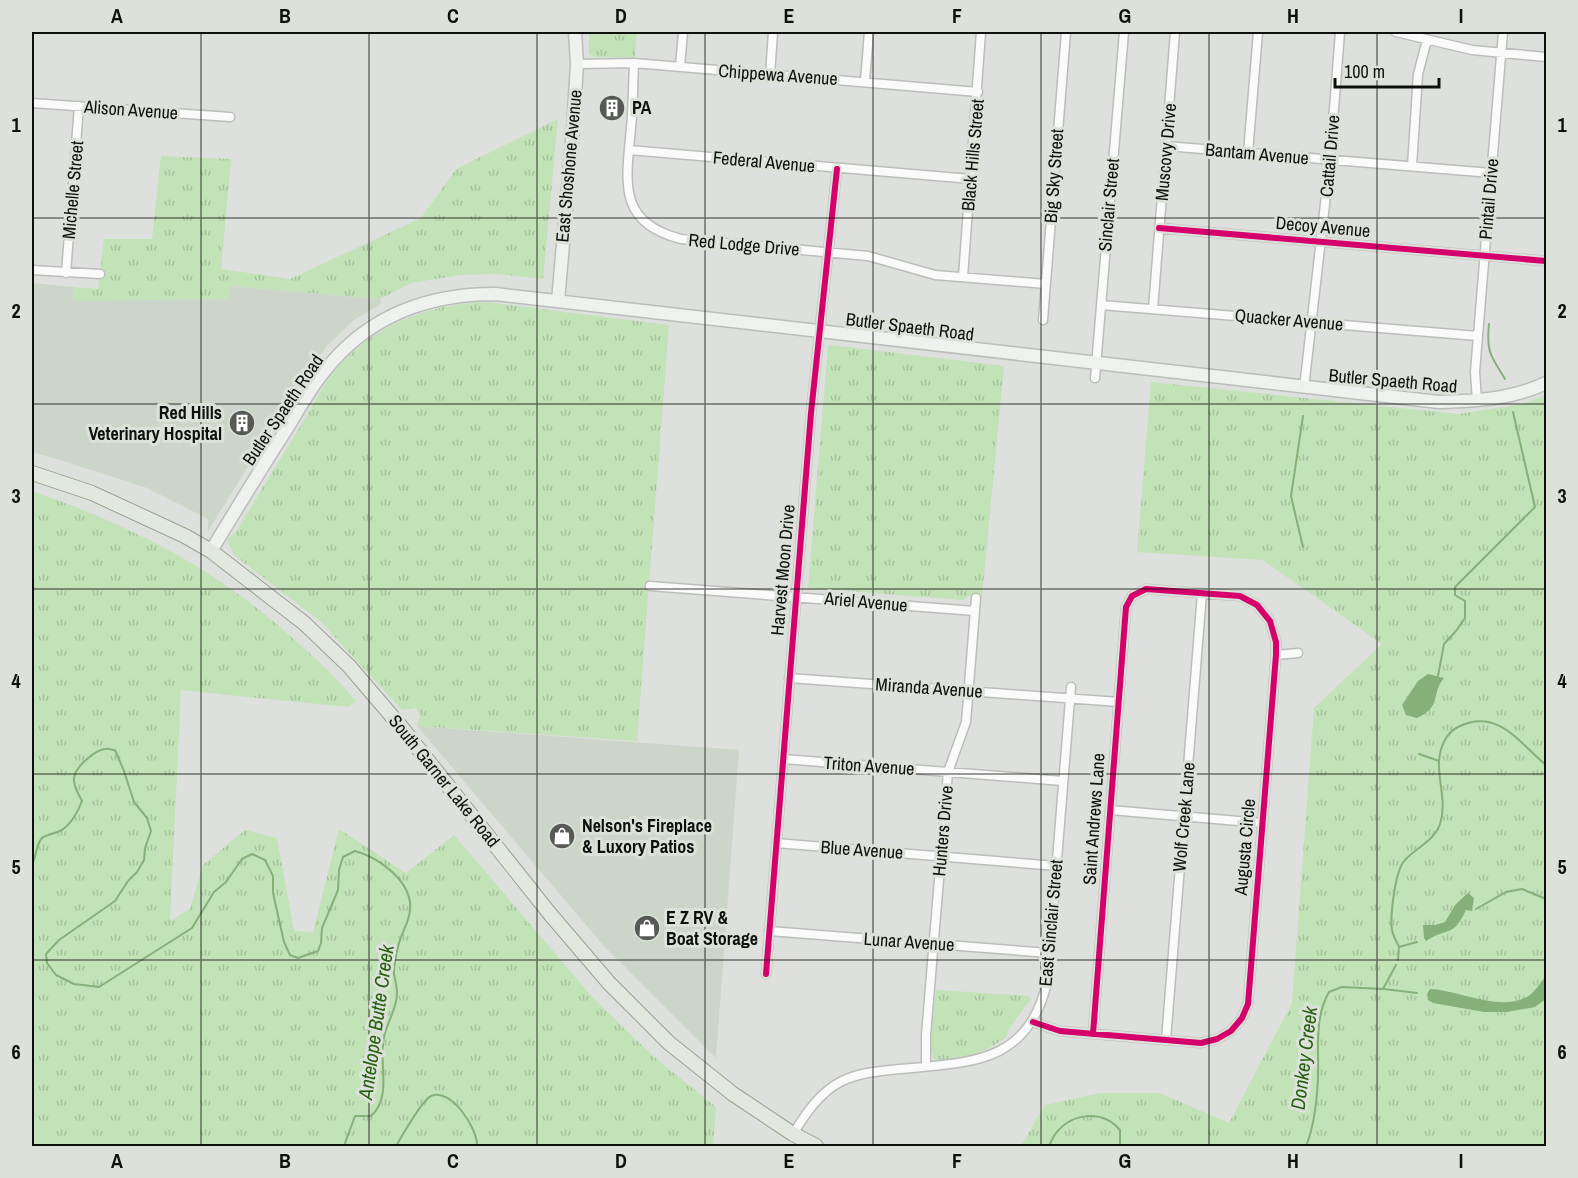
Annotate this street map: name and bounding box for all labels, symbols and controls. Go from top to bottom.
text: A [111,2,123,29]
text: B [279,2,291,29]
text: C [447,2,459,29]
text: D [615,2,627,29]
text: E [784,2,795,29]
text: F [952,2,962,29]
text: G [1119,2,1131,29]
text: H [1287,2,1299,29]
text: I [1459,2,1463,29]
scale bar [1335,51,1438,89]
street label: Chippewa Avenue [718,58,839,91]
text: 100 m [1344,59,1385,84]
street label: East Shoshone Avenue [549,89,588,243]
building icon: PA [597,93,627,123]
street label: Alison Avenue [82,94,179,125]
place label: PA [632,95,652,120]
street label: Black Hills Street [955,98,990,212]
street label: Muscovy Drive [1149,102,1182,202]
text: 1 [11,111,21,138]
text: 1 [1557,111,1567,138]
street label: Cattail Drive [1313,114,1346,198]
street label: Big Sky Street [1038,128,1069,224]
street label: Bantam Avenue [1204,137,1310,170]
street label: Michelle Street [56,140,89,240]
street label: Federal Avenue [712,145,816,178]
street label: Sinclair Street [1092,157,1125,253]
street label: Pintail Drive [1473,157,1504,241]
street label: Decoy Avenue [1275,210,1371,243]
street label: Red Lodge Drive [687,227,801,262]
text: 2 [11,297,21,324]
text: 2 [1557,297,1567,324]
street label: Quacker Avenue [1234,302,1344,337]
street label: Butler Spaeth Road [845,306,976,347]
street label: Butler Spaeth Road [236,349,329,470]
street label: Butler Spaeth Road [1328,362,1458,399]
place label: Red Hills Veterinary Hospital [89,400,222,446]
building icon: Red Hills Veterinary Hospital [227,408,257,438]
text: 3 [11,482,21,509]
text: 3 [1557,482,1567,509]
street label: Harvest Moon Drive [764,503,801,636]
street label: Ariel Avenue [822,585,909,618]
text: 4 [11,667,21,694]
text: 4 [1557,667,1567,694]
street label: Miranda Avenue [875,671,983,704]
street label: South Garner Lake Road [383,709,506,852]
street label: Triton Avenue [823,750,915,781]
street label: Saint Andrews Lane [1076,752,1111,886]
street label: Wolf Creek Lane [1166,761,1201,873]
street label: Hunters Drive [926,785,959,877]
street label: Augusta Circle [1228,798,1261,897]
place label: Nelson's Fireplace & Luxory Patios [582,813,712,859]
shop icon: Nelson's Fireplace & Luxory Patios [547,821,577,851]
street label: Blue Avenue [820,834,904,865]
text: 5 [11,853,21,880]
text: 5 [1557,853,1567,880]
street label: East Sinclair Street [1033,859,1068,987]
place label: E Z RV & Boat Storage [666,905,758,951]
shop icon: E Z RV & Boat Storage [632,913,662,943]
street label: Lunar Avenue [863,926,955,957]
water label: Antelope Butte Creek [351,942,400,1102]
water label: Donkey Creek [1284,1004,1323,1111]
text: 6 [11,1038,21,1065]
text: 6 [1557,1038,1567,1065]
text: A [111,1147,123,1174]
text: B [279,1147,291,1174]
text: C [447,1147,459,1174]
text: D [615,1147,627,1174]
text: E [784,1147,795,1174]
text: F [952,1147,962,1174]
text: G [1119,1147,1131,1174]
text: H [1287,1147,1299,1174]
text: I [1459,1147,1463,1174]

